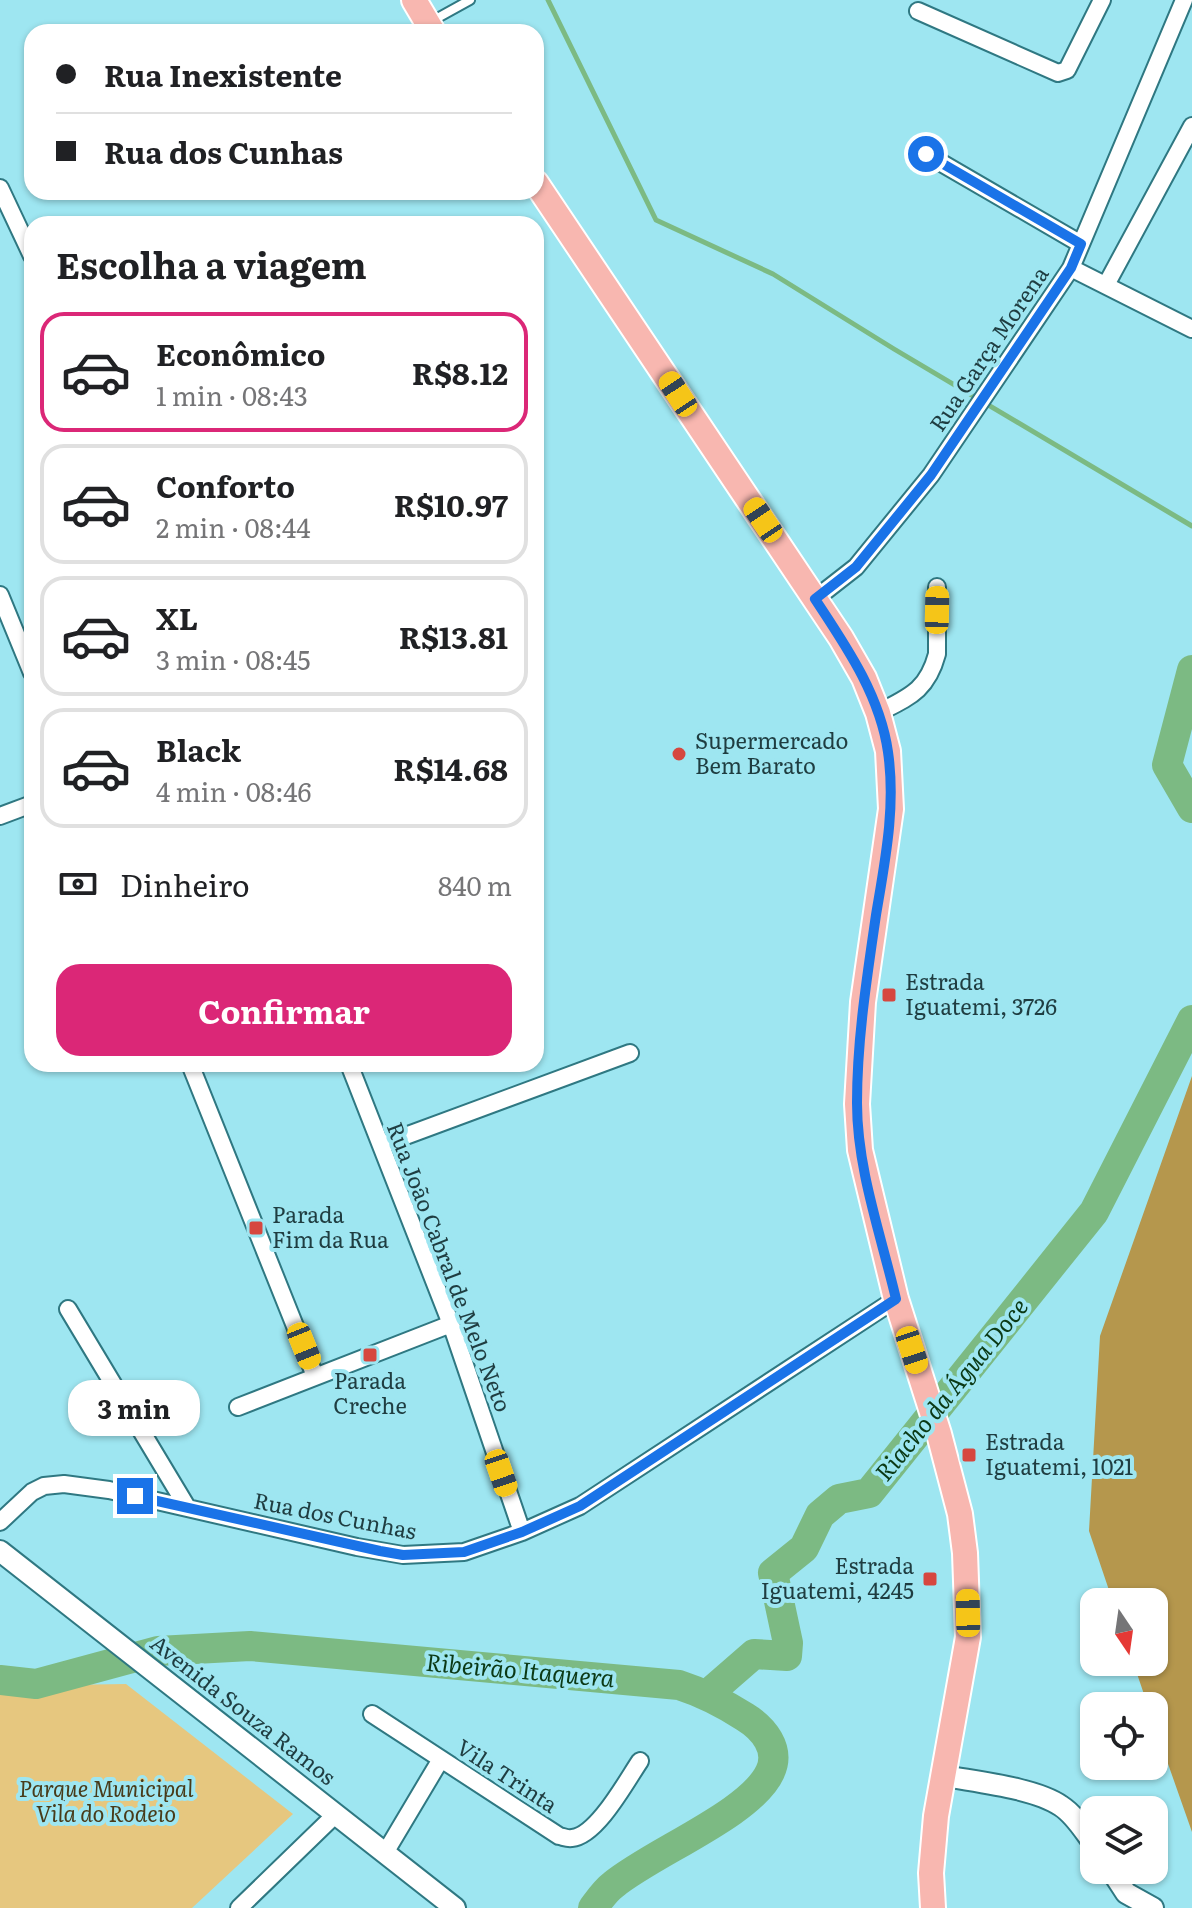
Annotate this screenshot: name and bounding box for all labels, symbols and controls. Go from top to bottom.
text: Rua Inexistente [104,52,342,96]
text: Rua dos Cunhas [104,129,343,173]
route start [908,136,944,172]
text: Escolha a viagem [56,237,367,290]
street label: Rua Garça Morena [920,259,1055,437]
text: Econômico [156,331,325,375]
icon: car [60,336,132,408]
text: R$8.12 [412,350,508,394]
car [655,367,701,421]
text: 1 min · 08:43 [156,375,308,414]
text: Conforto [156,463,295,507]
icon: car [60,468,132,540]
text: R$10.97 [394,482,508,526]
car [740,493,786,547]
text: 2 min · 08:44 [156,507,311,546]
car [925,586,949,634]
text: XL [156,595,198,639]
icon: car [60,600,132,672]
text: R$13.81 [399,614,508,658]
text: 3 min · 08:45 [156,639,310,678]
place label: Supermercado Bem Barato [695,723,849,781]
text: Black [156,727,241,771]
icon: car [60,732,132,804]
marker: Supermercado Bem Barato [670,745,688,763]
text: R$14.68 [393,746,508,790]
text: 4 min · 08:46 [156,771,311,810]
icon: cash [56,862,100,906]
text: Dinheiro [120,862,250,906]
text: 840 m [438,865,512,904]
button: Confirmar [56,964,512,1056]
place label: Estrada Iguatemi, 3726 [905,964,1057,1022]
marker: Estrada Iguatemi, 3726 [880,986,898,1004]
street label: Rua João Cabral de Melo Neto [380,1117,521,1416]
place label: Parada Fim da Rua [272,1197,389,1255]
marker: Parada Fim da Rua [247,1219,265,1237]
water label: Riacho da Água Doce [865,1289,1035,1487]
car [284,1319,324,1373]
car [893,1323,931,1377]
marker: Parada Creche [361,1346,379,1364]
place label: Parada Creche [333,1363,407,1421]
callout: 3 min [69,1380,201,1436]
text: 3 min [97,1388,171,1427]
place label: Estrada Iguatemi, 1021 [985,1424,1133,1482]
car [482,1446,520,1500]
marker: Estrada Iguatemi, 1021 [960,1446,978,1464]
route end [117,1478,153,1514]
street label: Rua dos Cunhas [251,1483,419,1546]
place label: Estrada Iguatemi, 4245 [761,1548,914,1606]
marker: Estrada Iguatemi, 4245 [921,1570,939,1588]
north arrow [1080,1588,1168,1676]
map controls [1080,1588,1168,1884]
car [956,1589,980,1637]
street label: Avenida Souza Ramos [144,1626,344,1792]
water label: Ribeirão Itaquera [424,1643,616,1694]
button: locate [1080,1692,1168,1780]
street label: Vila Trinta [451,1730,565,1820]
park label: Parque Municipal Vila do Rodeio [19,1771,194,1829]
button: layers [1080,1796,1168,1884]

